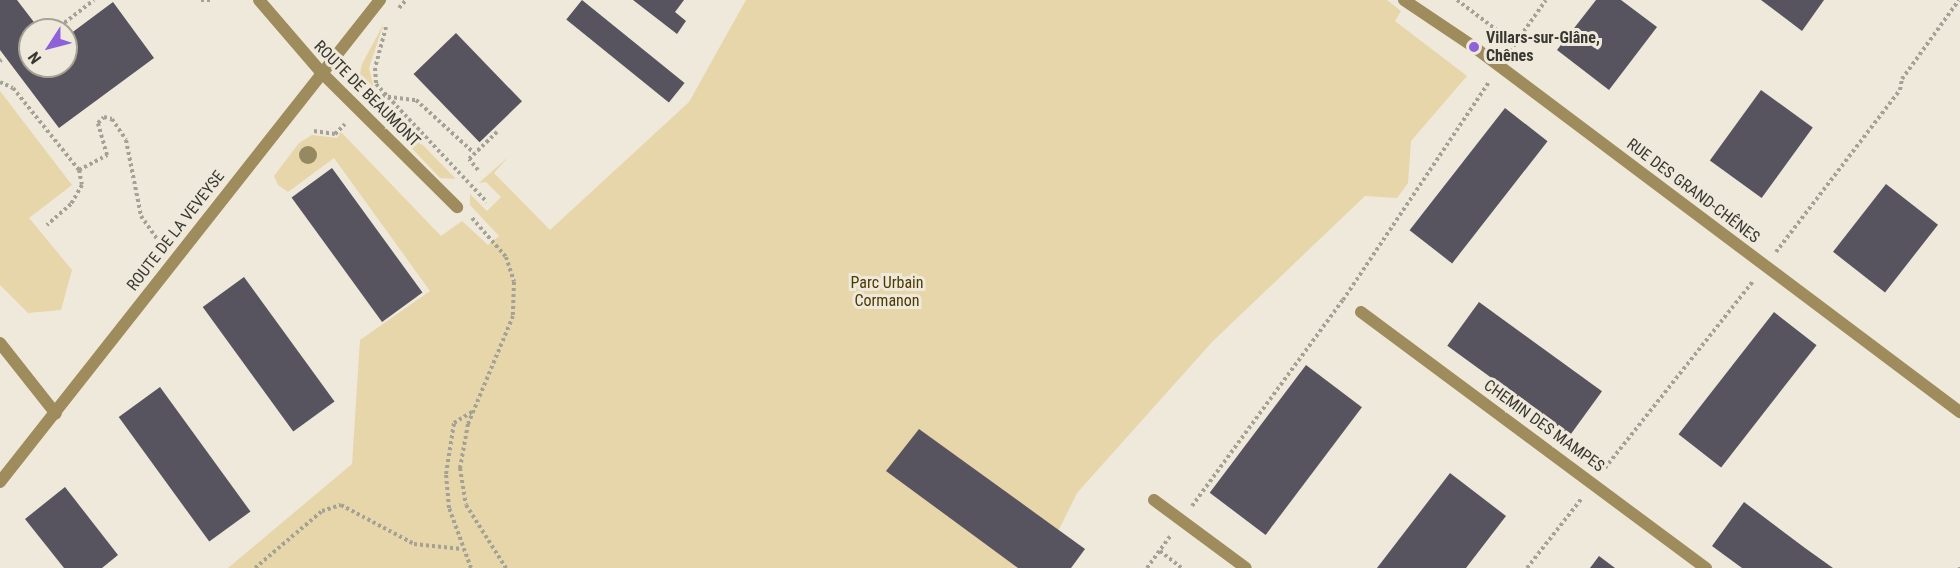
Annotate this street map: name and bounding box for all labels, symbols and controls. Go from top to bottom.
north arrow [18,18,78,78]
place label: Villars-sur-Glâne, Chênes [1486,28,1600,66]
street label: ROUTE DE BEAUMONT [310,37,424,151]
marker: Villars-sur-Glâne, Chênes [1467,40,1481,54]
text: N [24,48,45,67]
street label: RUE DES GRAND-CHÊNES [1623,135,1763,247]
street label: ROUTE DE LA VEVEYSE [123,167,229,295]
park label: Parc Urbain Cormanon [850,273,924,311]
street label: CHEMIN DES MAMPES [1480,376,1608,476]

